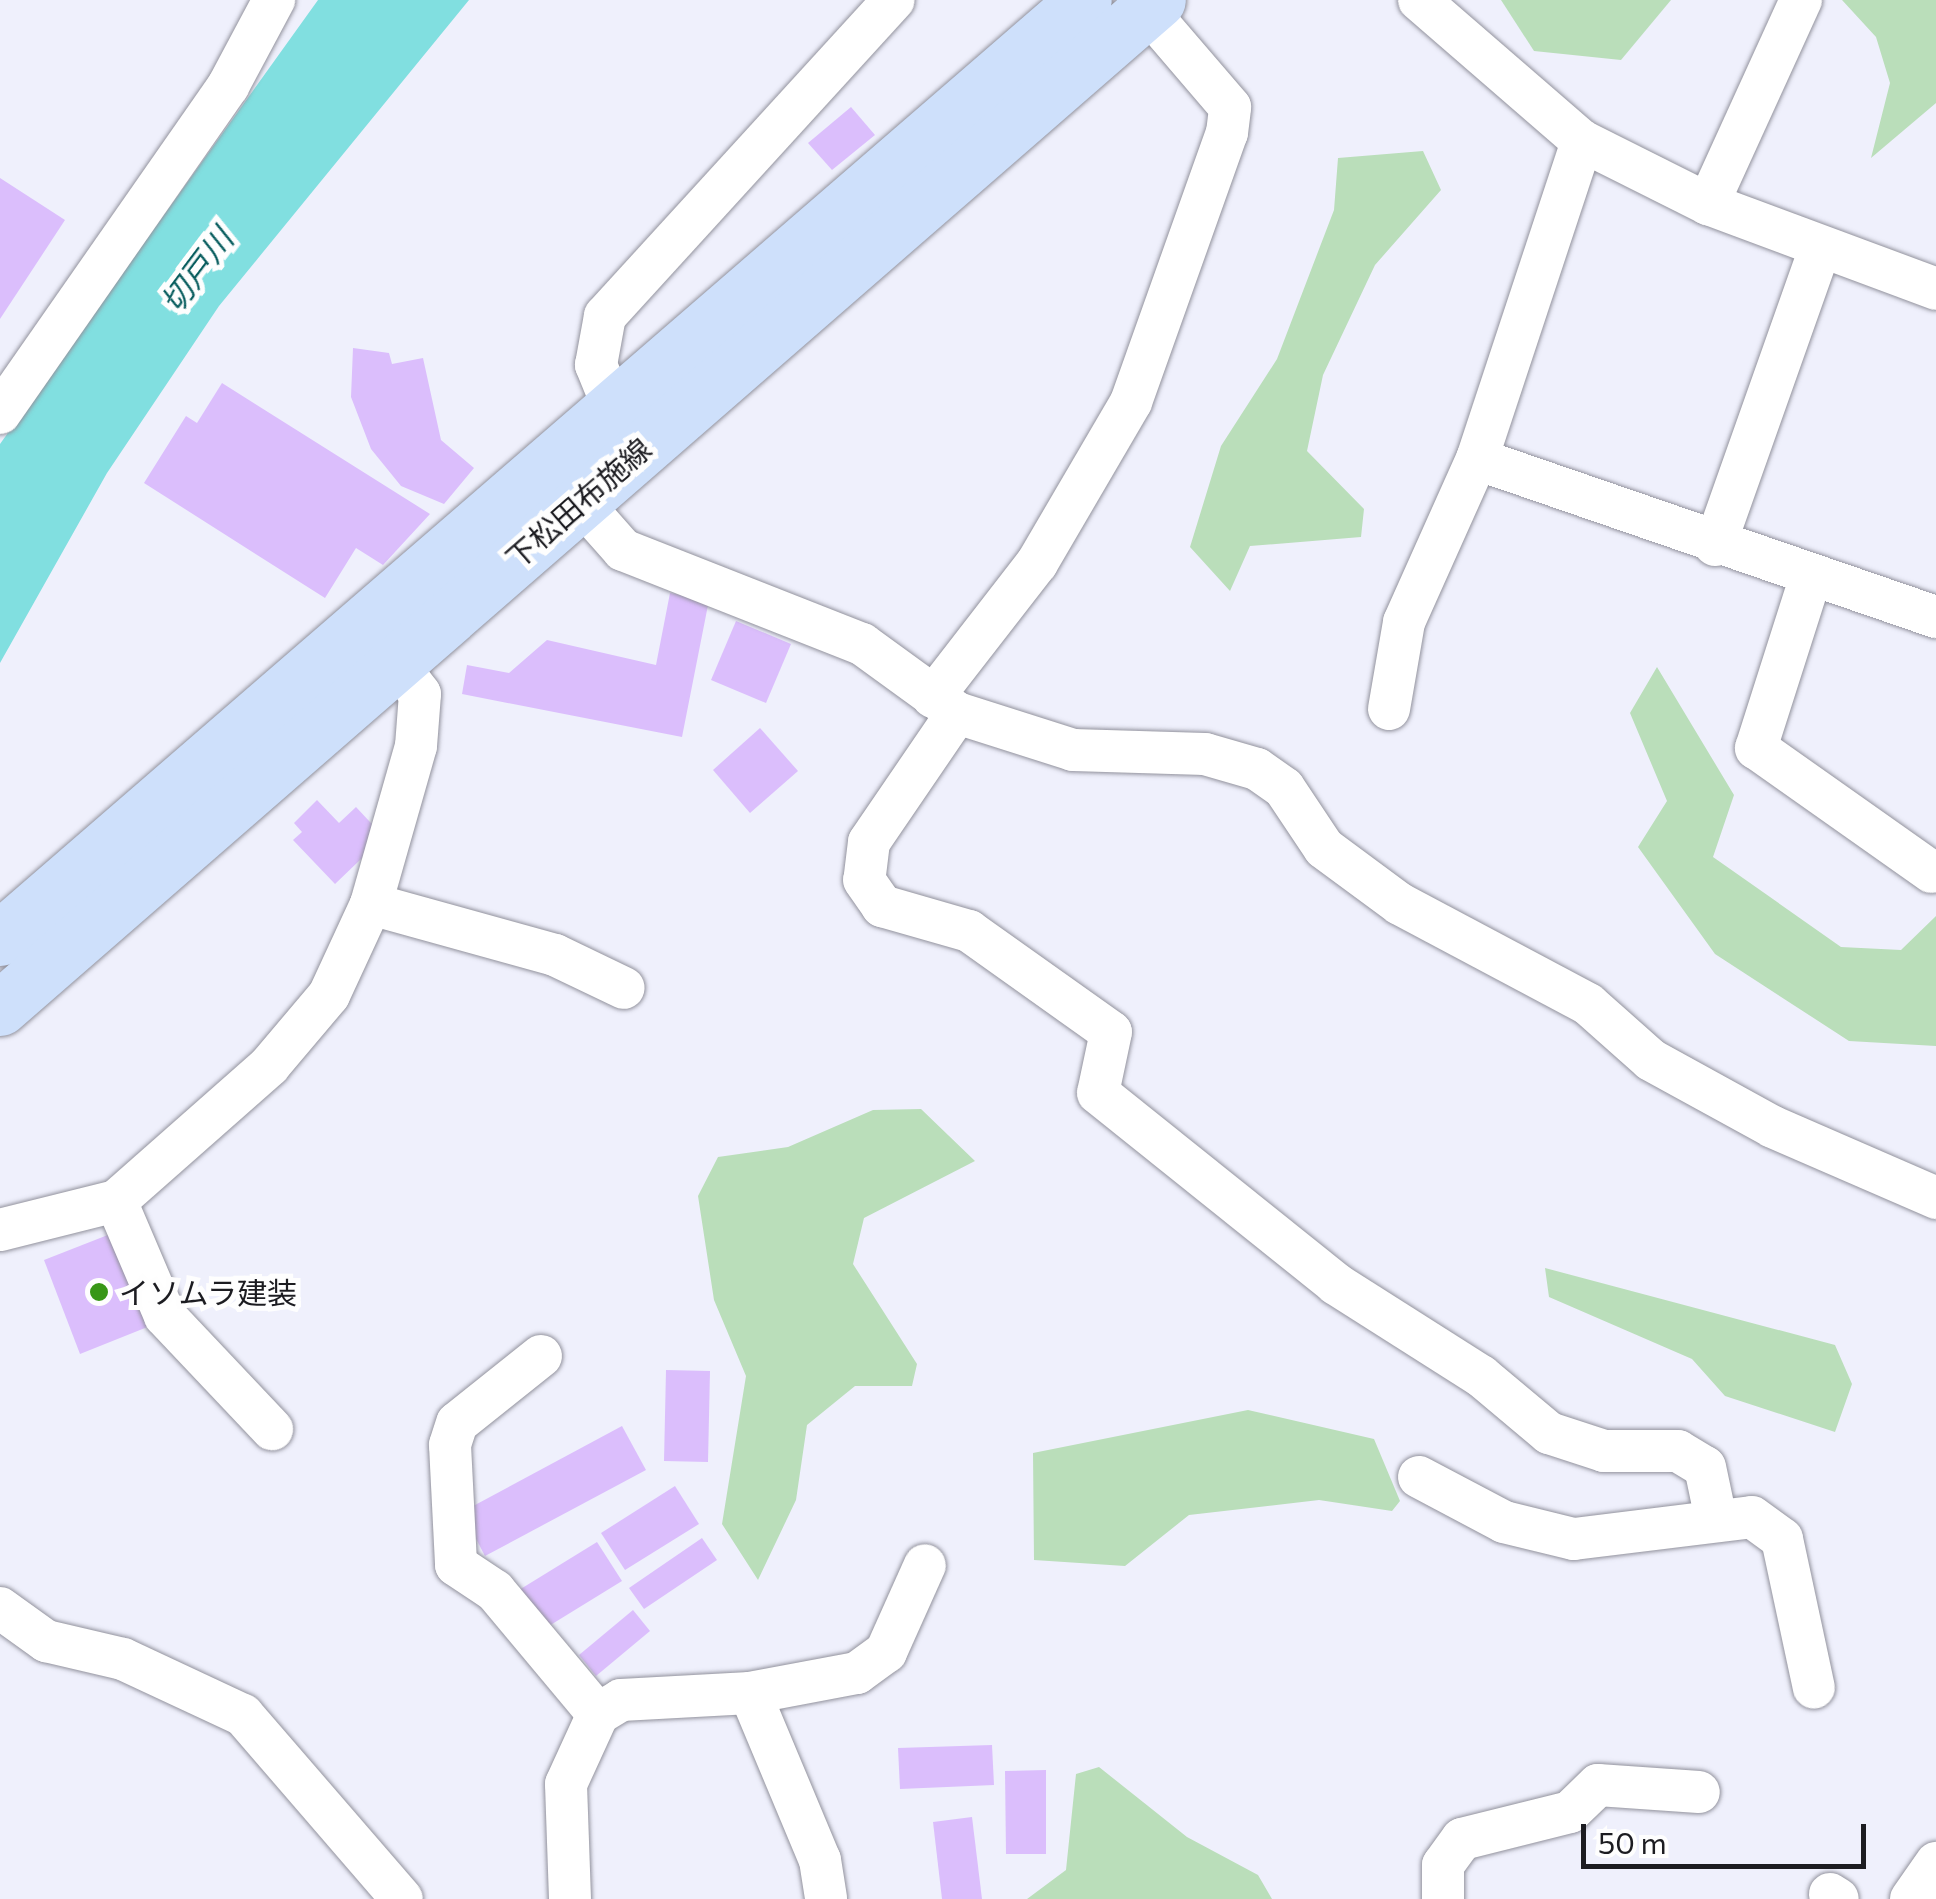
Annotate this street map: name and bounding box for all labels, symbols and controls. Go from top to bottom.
water label: 切戸川 [152,220,240,320]
street label: 下松田布施線 [498,430,658,576]
place label: イソムラ建装 [119,1274,299,1310]
marker: イソムラ建装 [88,1281,110,1303]
scale bar [1586,1804,1871,1866]
text: 50 m [1598,1823,1667,1860]

